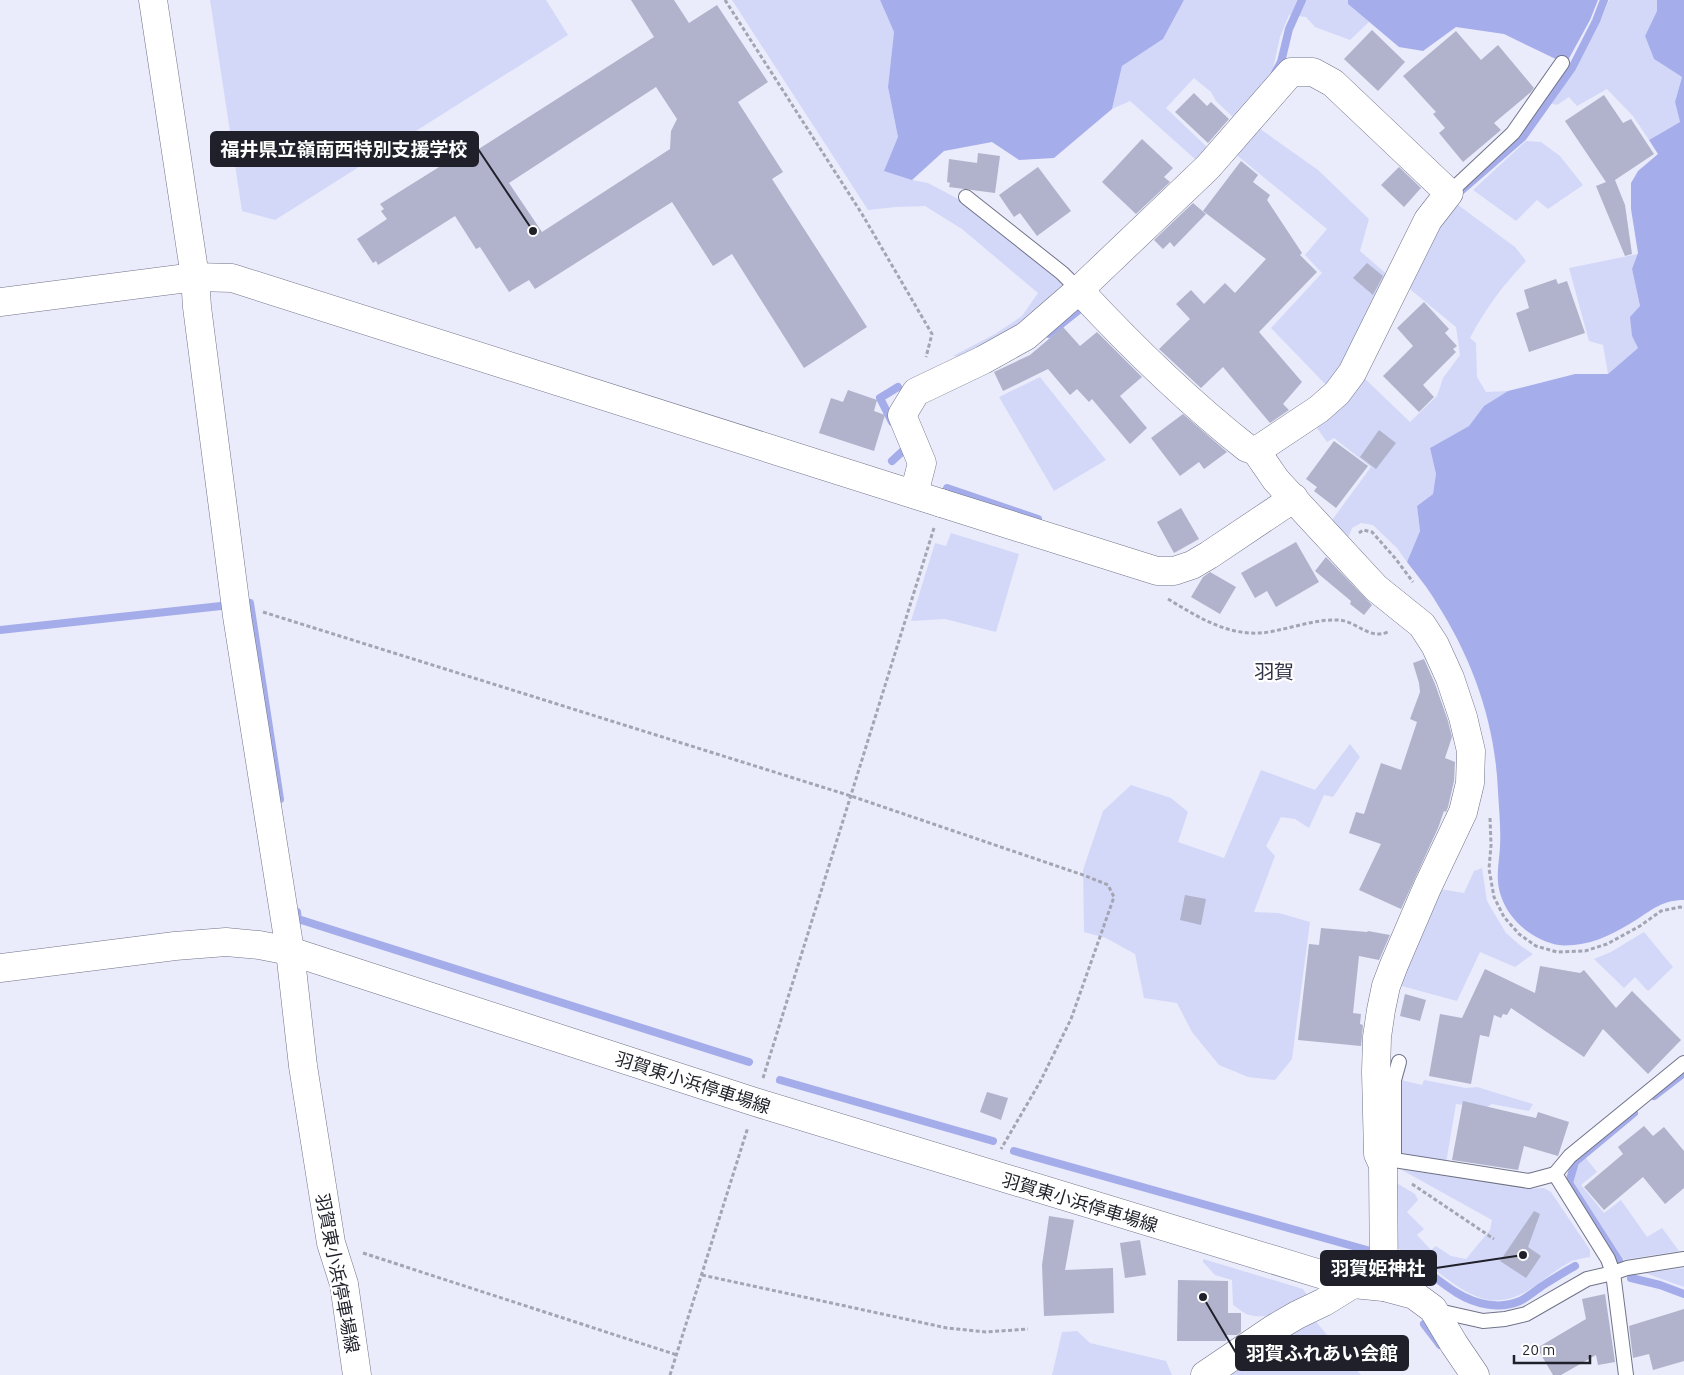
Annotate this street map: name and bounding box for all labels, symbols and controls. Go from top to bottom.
callout: 福井県立嶺南西特別支援学校 [211,132,478,166]
text: 福井県立嶺南西特別支援学校 [220,138,468,160]
district label: 羽賀 [1254,660,1294,683]
street label: 羽賀東小浜停車場線 [613,1047,773,1117]
street label: 羽賀東小浜停車場線 [1000,1169,1160,1235]
street label: 羽賀東小浜停車場線 [313,1192,363,1354]
callout: 羽賀姫神社 [1321,1251,1436,1285]
text: 羽賀姫神社 [1330,1257,1426,1279]
scale bar [1514,1332,1590,1364]
callout: 羽賀ふれあい会館 [1236,1336,1408,1370]
text: 20 m [1522,1341,1555,1358]
text: 羽賀ふれあい会館 [1246,1342,1398,1364]

